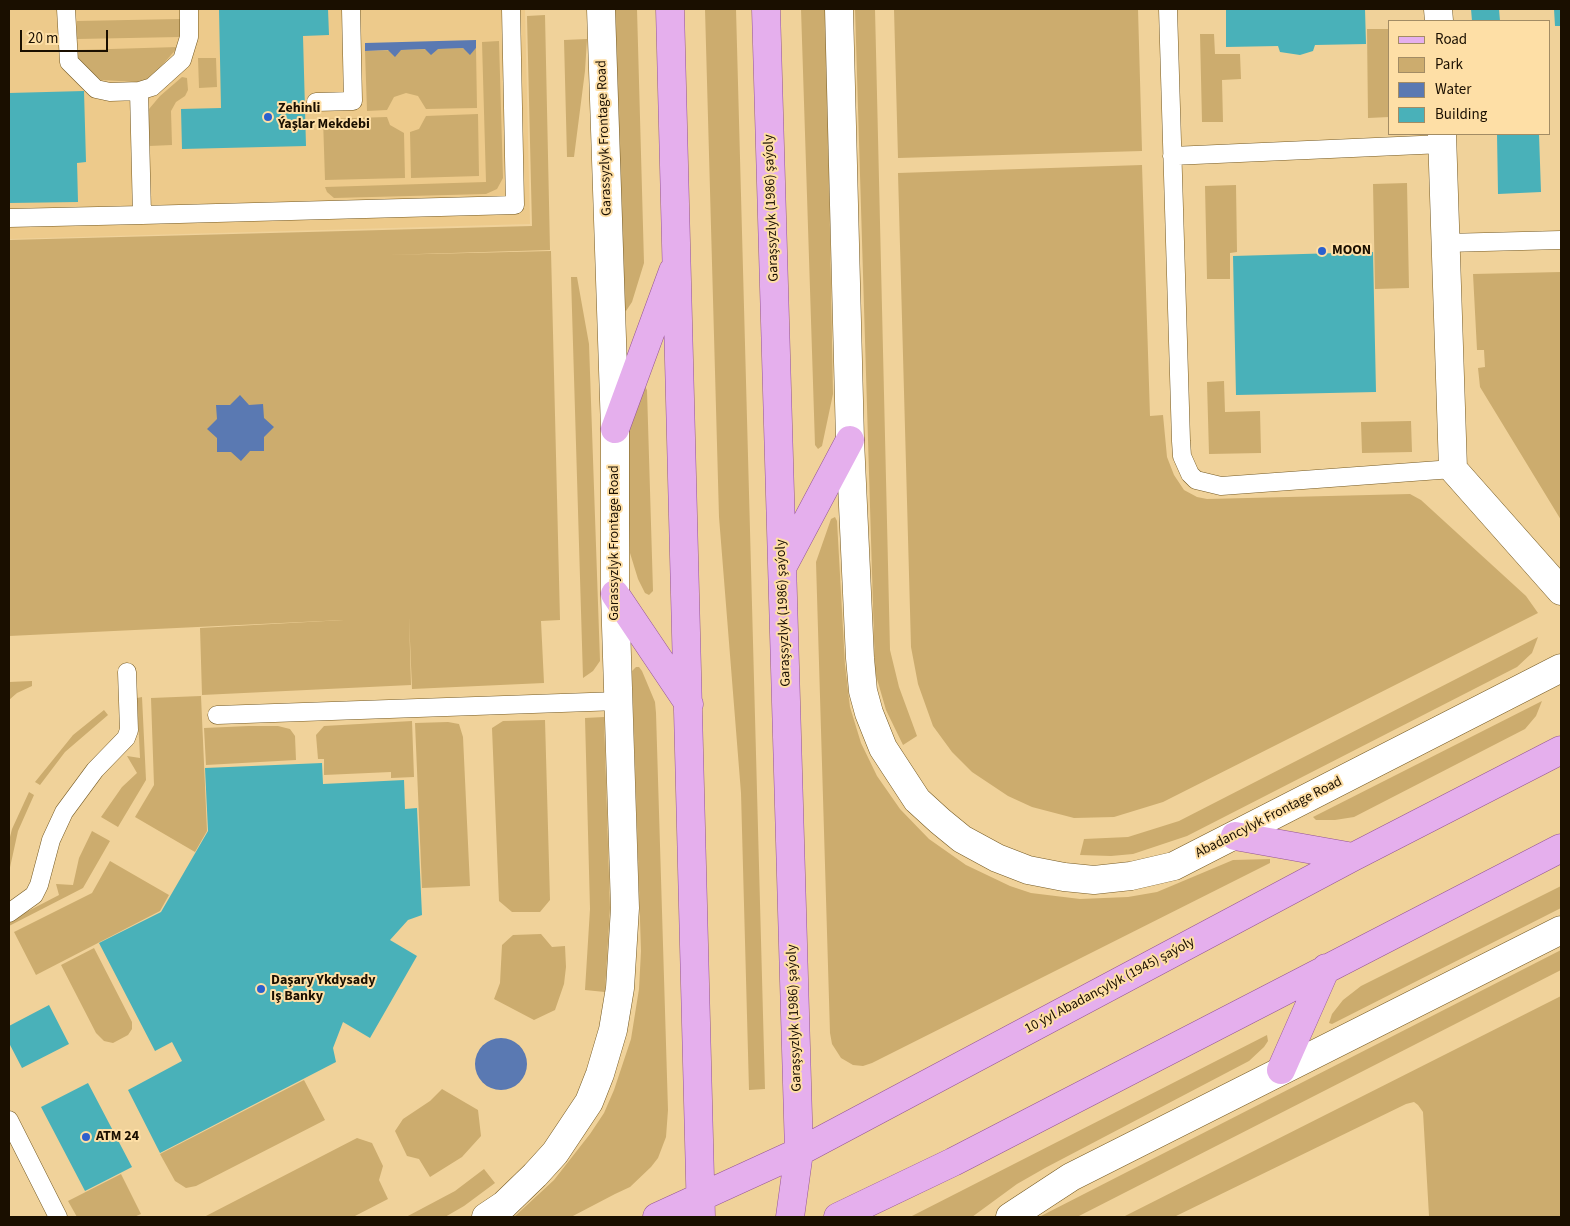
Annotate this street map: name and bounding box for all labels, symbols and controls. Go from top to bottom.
scale bar [22,20,110,52]
legend [1388,20,1550,135]
text: 20 m [28,28,58,49]
text: Road [1435,29,1467,50]
text: Park [1435,54,1463,75]
street label: Garassyzlyk Frontage Road [594,60,616,216]
text: Water [1435,79,1471,100]
place label: Zehinli Ýaşlar Mekdebi [278,101,370,134]
text: Building [1435,104,1487,125]
marker: Zehinli Ýaşlar Mekdebi [262,111,274,123]
street label: Garaşsyzlyk (1986) şaýoly [761,134,783,282]
place label: MOON [1332,243,1371,259]
marker: MOON [1316,245,1328,257]
street label: Garassyzlyk Frontage Road [607,465,623,621]
street label: Garaşsyzlyk (1986) şaýoly [773,539,795,687]
street label: Abadancylyk Frontage Road [1193,774,1345,862]
street label: 10 ýyl Abadançylyk (1945) şaýoly [1022,934,1198,1038]
street label: Garaşsyzlyk (1986) şaýoly [784,944,806,1092]
place label: Daşary Ykdysady Iş Banky [271,973,375,1006]
marker: Daşary Ykdysady Iş Banky [255,983,267,995]
place label: ATM 24 [96,1129,139,1145]
marker: ATM 24 [80,1131,92,1143]

